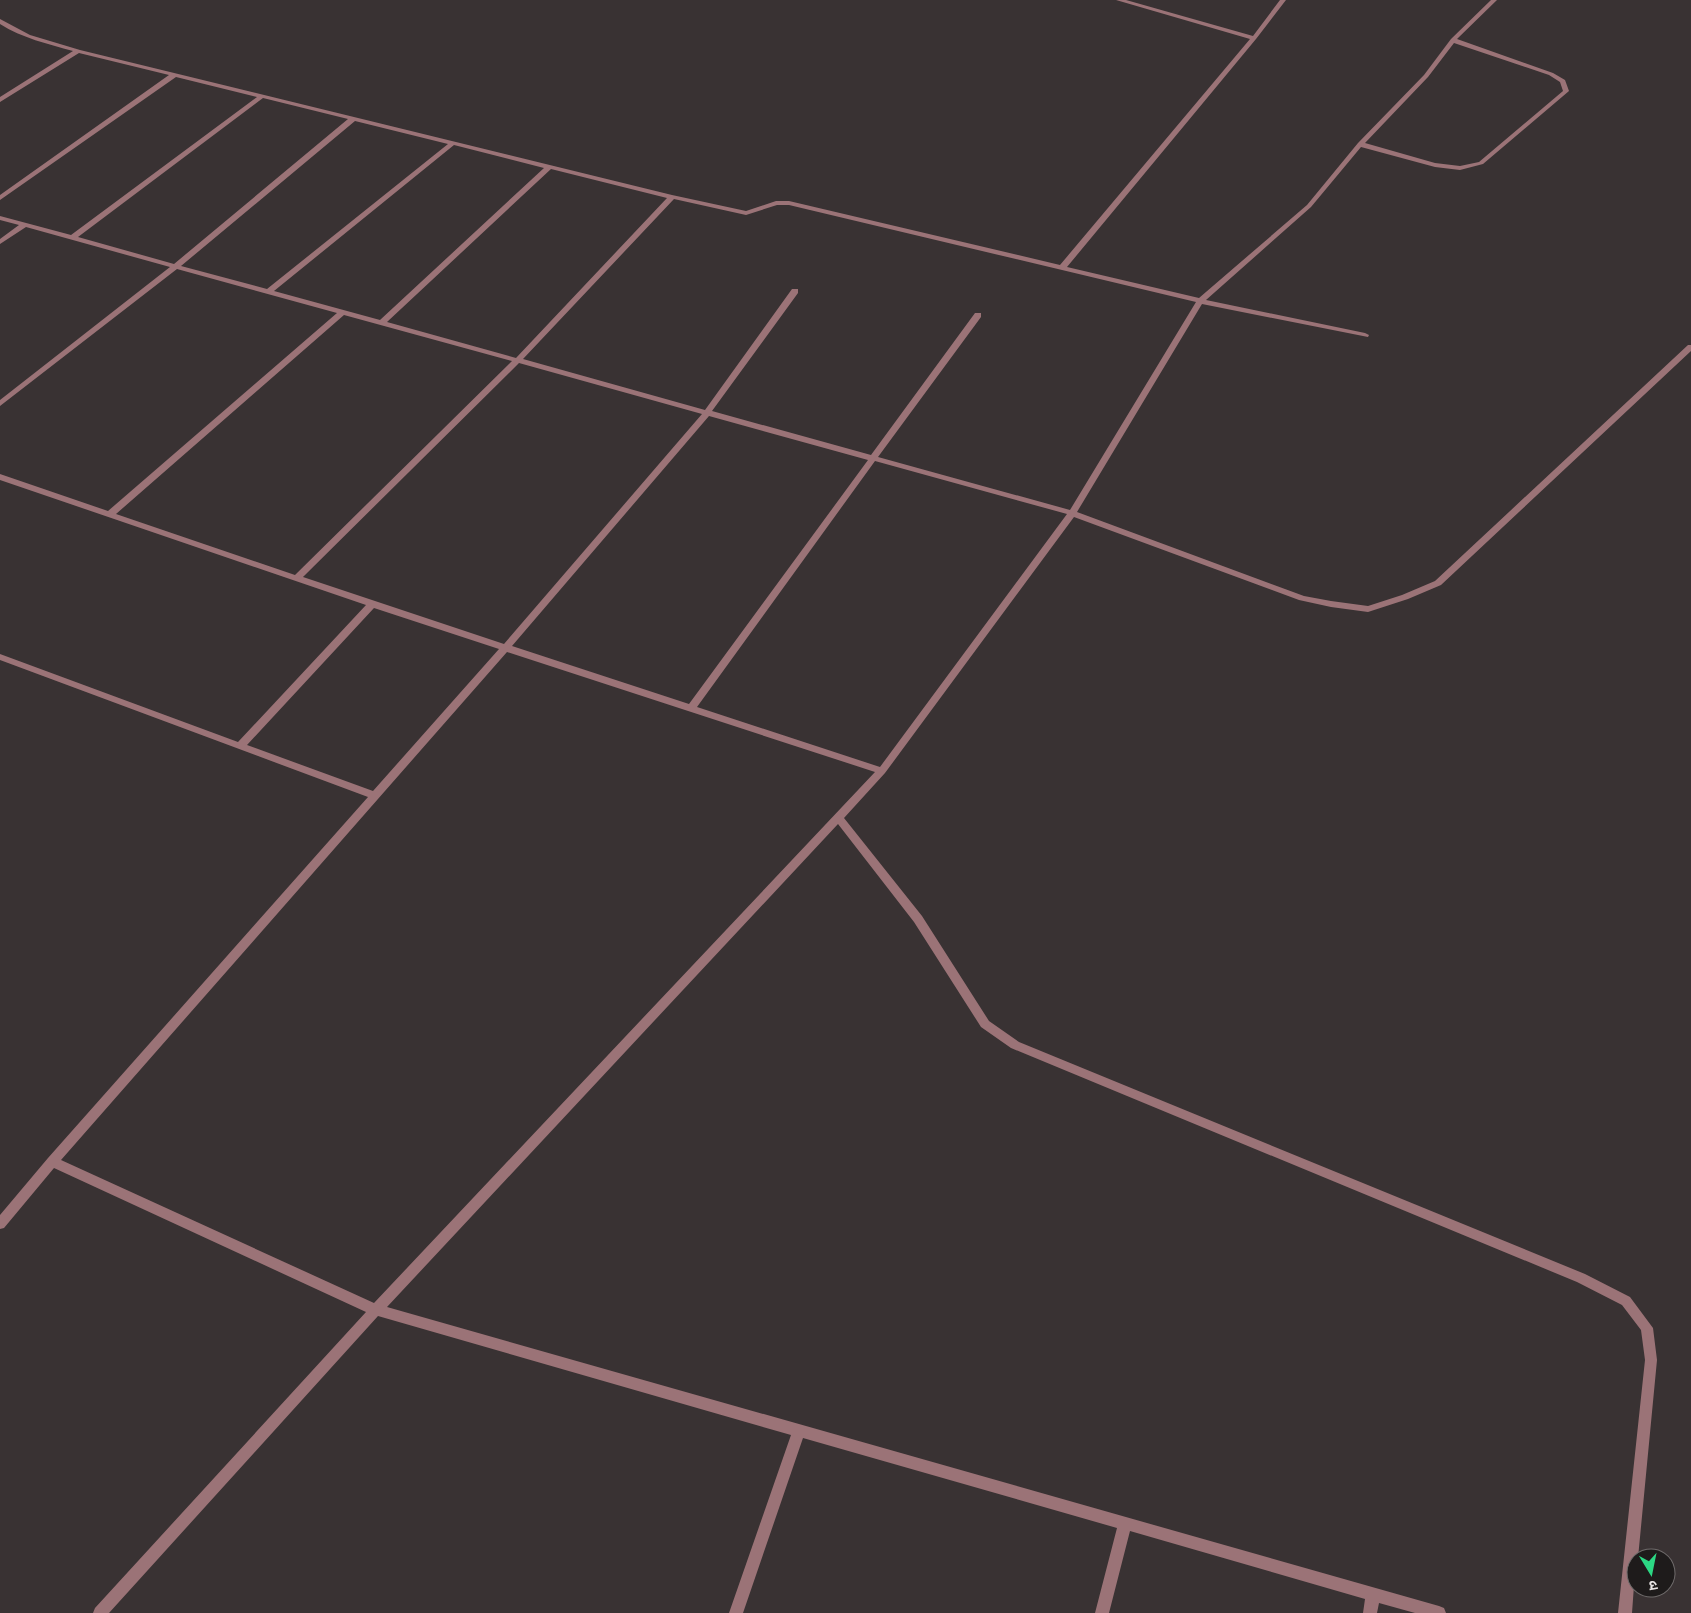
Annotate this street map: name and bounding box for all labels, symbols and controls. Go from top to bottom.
north arrow [1626,1548,1676,1598]
text: उ [1647,1576,1659,1596]

